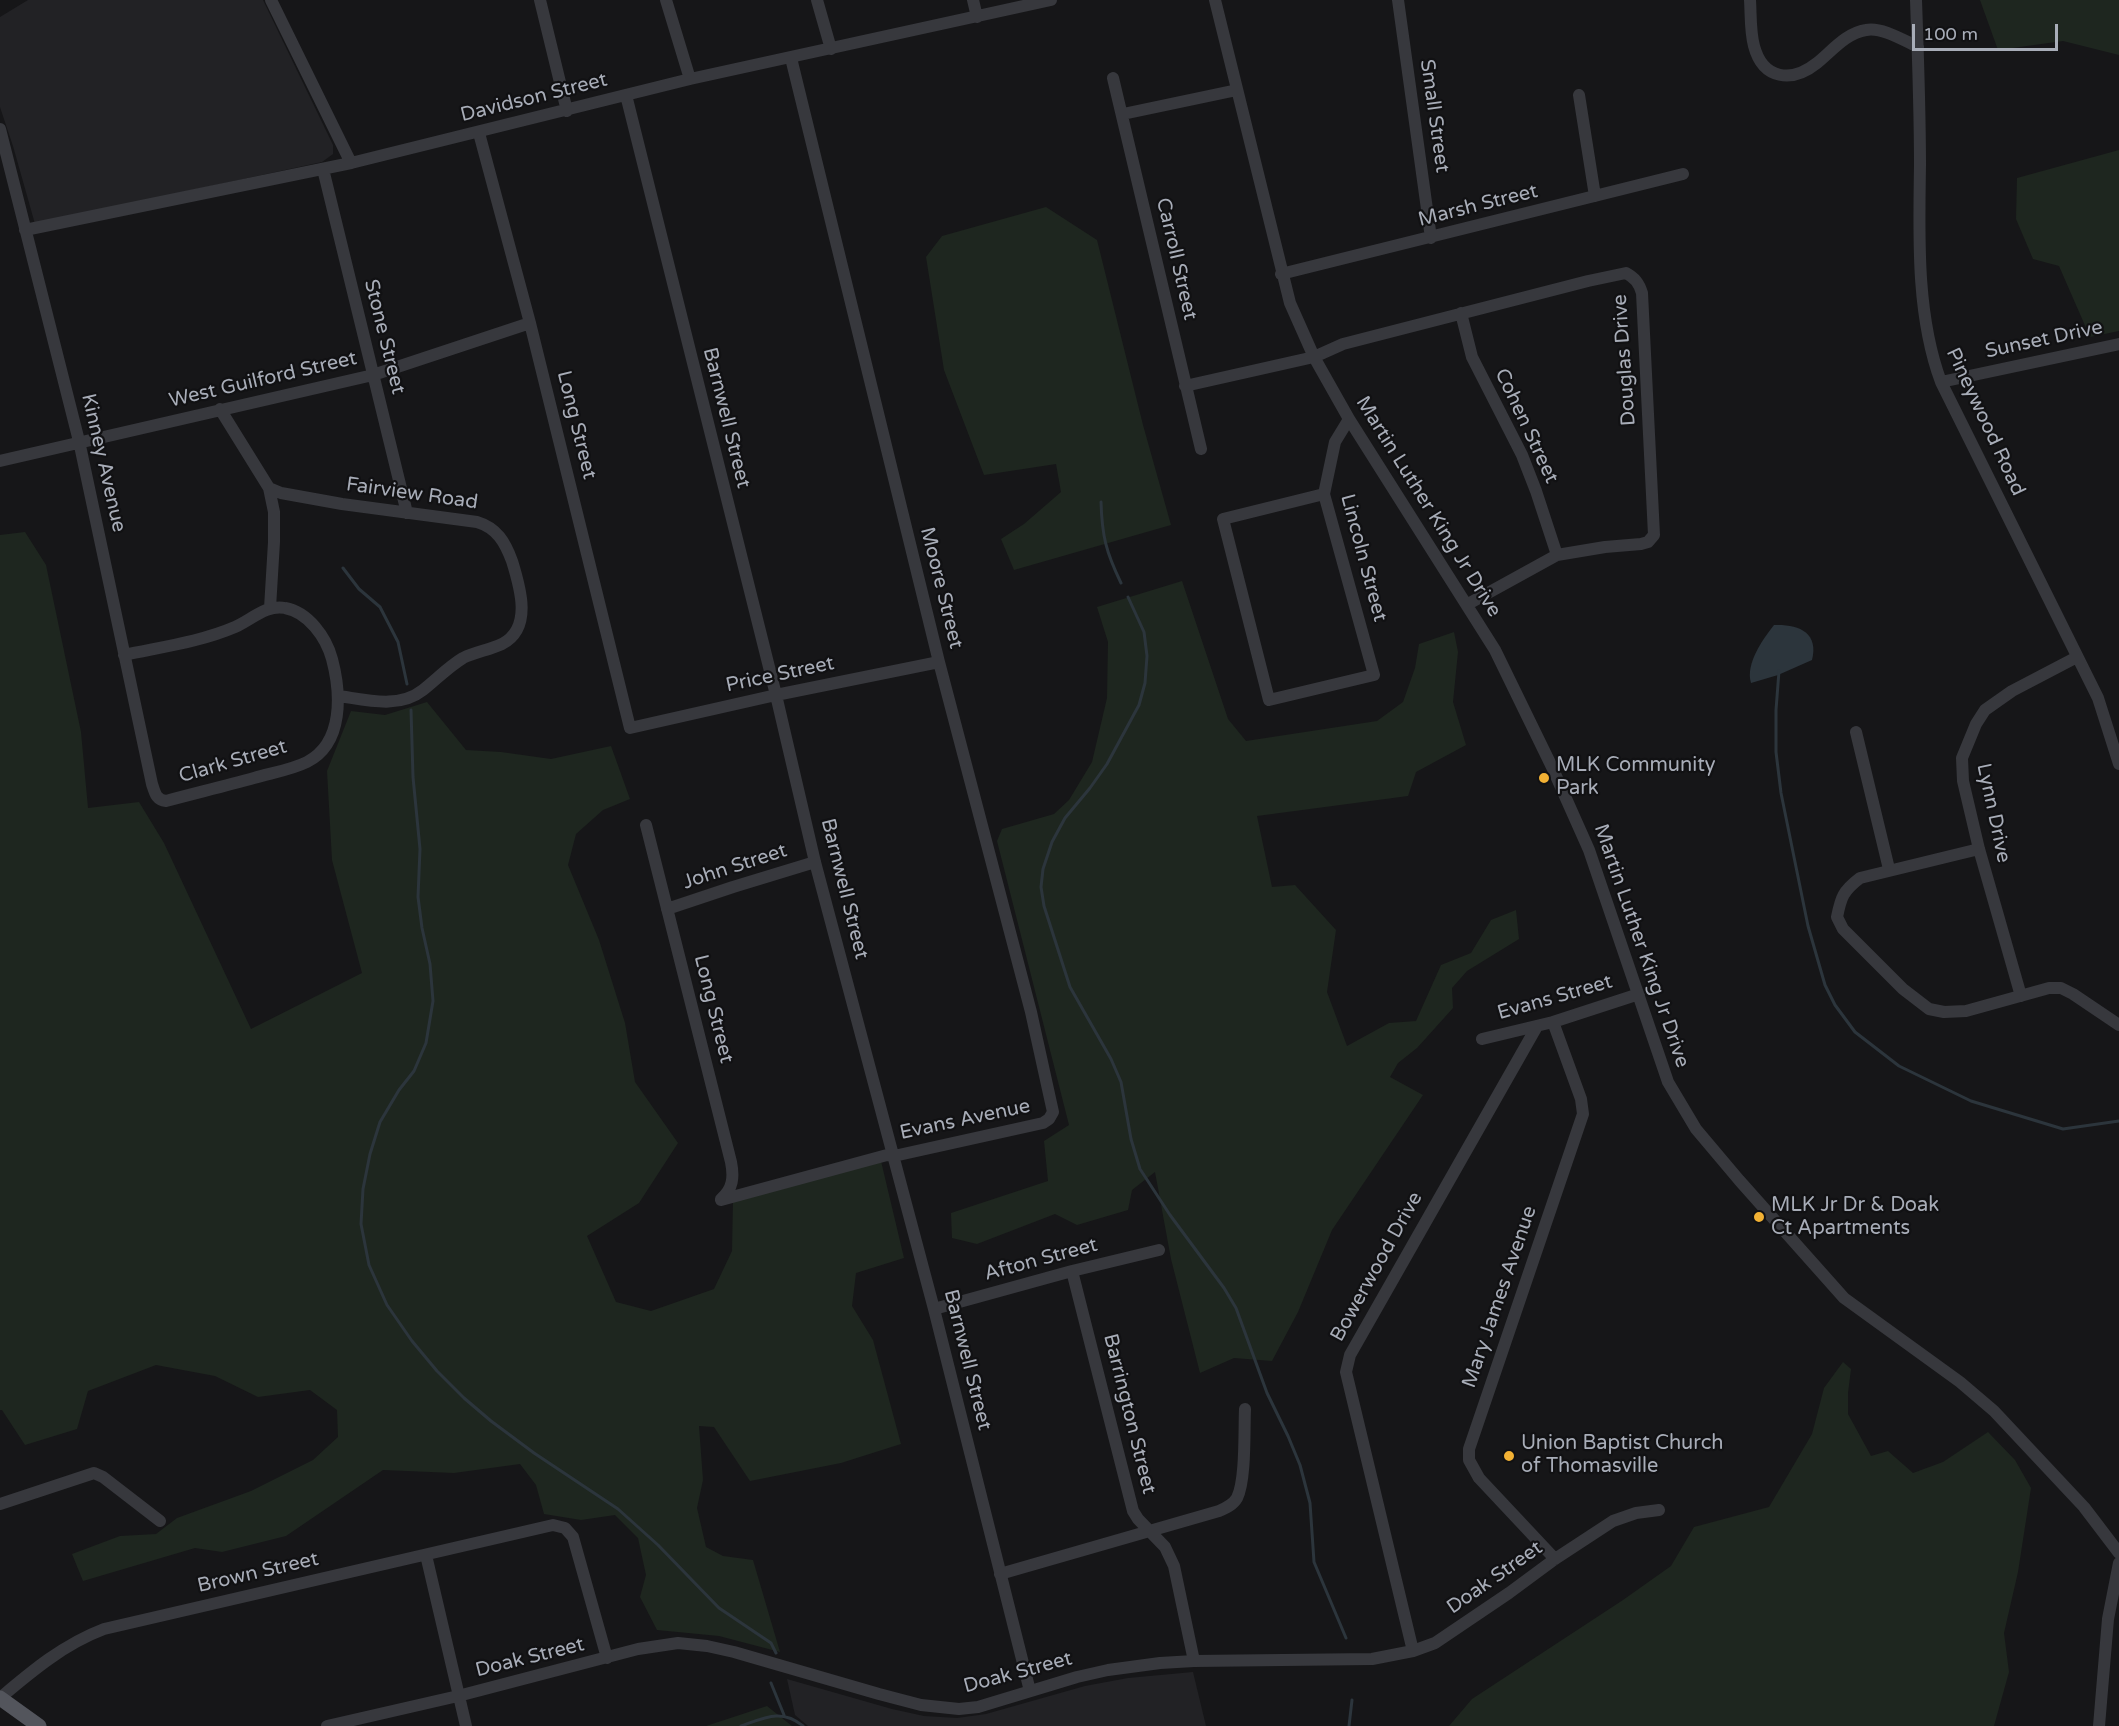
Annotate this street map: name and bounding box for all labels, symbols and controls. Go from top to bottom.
scale bar [1915,12,2060,50]
text: 100 m [1923,23,1978,45]
street label: Small Street [1414,58,1454,174]
street label: Davidson Street [458,68,610,128]
street label: Marsh Street [1416,180,1540,232]
street label: Carroll Street [1150,196,1202,322]
street label: Stone Street [358,277,410,397]
street label: Douglas Drive [1608,293,1642,427]
street label: Sunset Drive [1983,316,2105,364]
street label: Pineywood Road [1940,344,2030,500]
street label: Barnwell Street [697,345,755,491]
street label: West Guilford Street [167,347,359,413]
street label: Cohen Street [1489,365,1563,487]
street label: Long Street [551,368,601,482]
street label: Kinney Avenue [75,391,131,535]
street label: Martin Luther King Jr Drive [1350,392,1506,622]
street label: Fairview Road [345,473,479,515]
street label: Lincoln Street [1334,492,1392,624]
street label: Moore Street [914,525,968,651]
street label: Price Street [724,652,836,698]
street label: Clark Street [176,735,290,789]
place label: MLK Community Park [1556,754,1715,801]
street label: Lynn Drive [1971,761,2015,865]
marker: MLK Community Park [1537,771,1551,785]
street label: Barnwell Street [815,816,873,962]
street label: Martin Luther King Jr Drive [1588,821,1694,1071]
street label: John Street [680,839,790,895]
street label: Long Street [688,952,738,1066]
street label: Evans Street [1495,970,1615,1026]
street label: Evans Avenue [898,1094,1032,1146]
street label: Bowerwood Drive [1326,1188,1428,1346]
place label: MLK Jr Dr & Doak Ct Apartments [1771,1194,1939,1241]
street label: Mary James Avenue [1458,1203,1542,1391]
marker: MLK Jr Dr & Doak Ct Apartments [1752,1210,1766,1224]
street label: Afton Street [982,1233,1100,1287]
street label: Barnwell Street [938,1287,996,1433]
street label: Barrington Street [1097,1331,1161,1497]
place label: Union Baptist Church of Thomasville [1521,1432,1723,1479]
marker: Union Baptist Church of Thomasville [1502,1449,1516,1463]
street label: Doak Street [1443,1536,1547,1620]
street label: Brown Street [195,1547,321,1599]
street label: Doak Street [473,1633,587,1683]
street label: Doak Street [961,1647,1075,1699]

